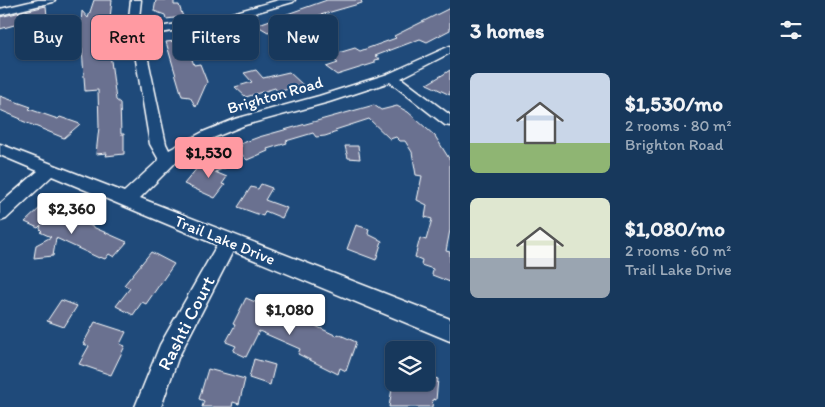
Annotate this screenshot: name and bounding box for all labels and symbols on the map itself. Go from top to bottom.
street label: Brighton Road [225,72,325,118]
pin: $1,530 [168,136,250,179]
pin: $2,360 [31,192,113,235]
street label: Trail Lake Drive [172,211,278,269]
street label: Rashti Court [152,272,220,374]
pin: $1,080 [249,294,331,336]

